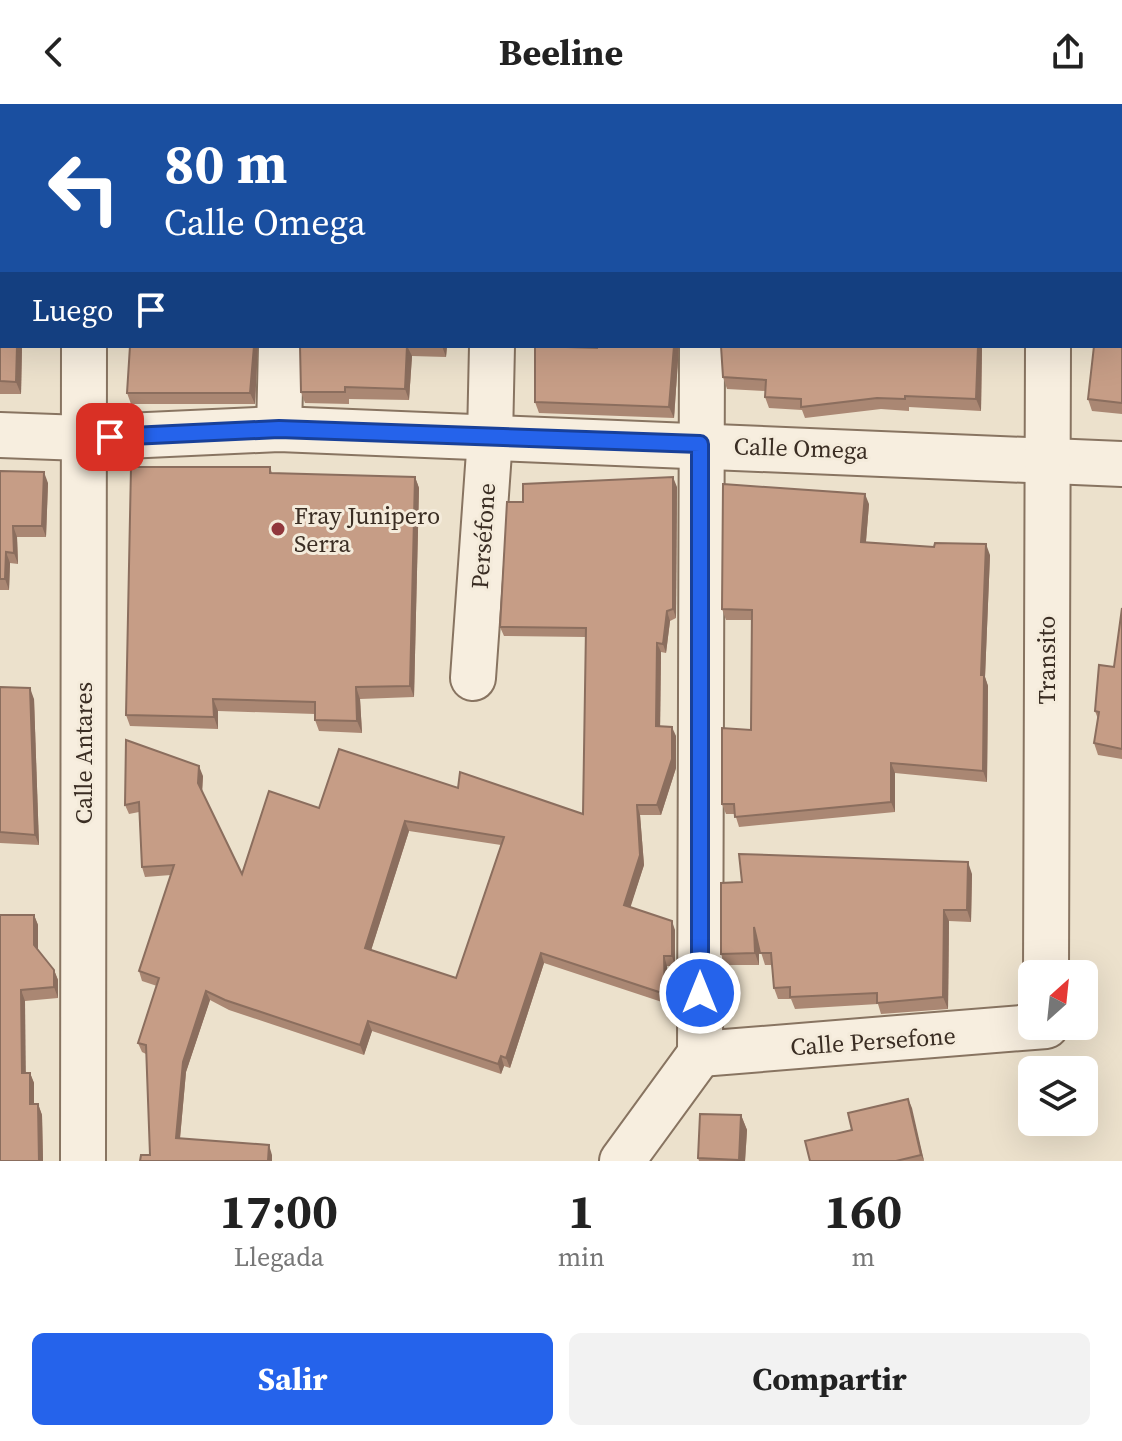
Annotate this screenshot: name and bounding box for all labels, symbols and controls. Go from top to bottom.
text: Beeline [499,28,623,77]
icon: back [32,30,76,74]
icon: share [1046,30,1090,74]
text: 80 m [164,125,287,202]
icon: left [32,136,136,240]
text: Calle Omega [164,198,366,247]
icon: arrive [129,288,173,332]
text: Luego [32,290,113,331]
pin [76,403,144,471]
icon: arrive [88,415,132,459]
street label: Calle Omega [733,429,870,467]
street label: Perséfone [463,482,503,590]
place label: Fray Junipero Serra [294,499,440,560]
marker: Fray Junipero Serra [269,520,287,538]
street label: Transito [1030,616,1063,704]
street label: Calle Antares [67,682,100,824]
position arrow [658,951,742,1035]
north arrow [1018,960,1098,1040]
map controls [1018,960,1098,1136]
street label: Calle Persefone [789,1019,957,1063]
button: layers [1018,1056,1098,1136]
text: 17:00 [220,1178,338,1244]
text: 1 [568,1178,594,1244]
text: 160 [824,1178,902,1244]
text: Llegada [234,1239,324,1275]
text: min [558,1239,605,1275]
text: m [852,1239,875,1275]
button: Salir [32,1333,553,1425]
button: Compartir [569,1333,1090,1425]

